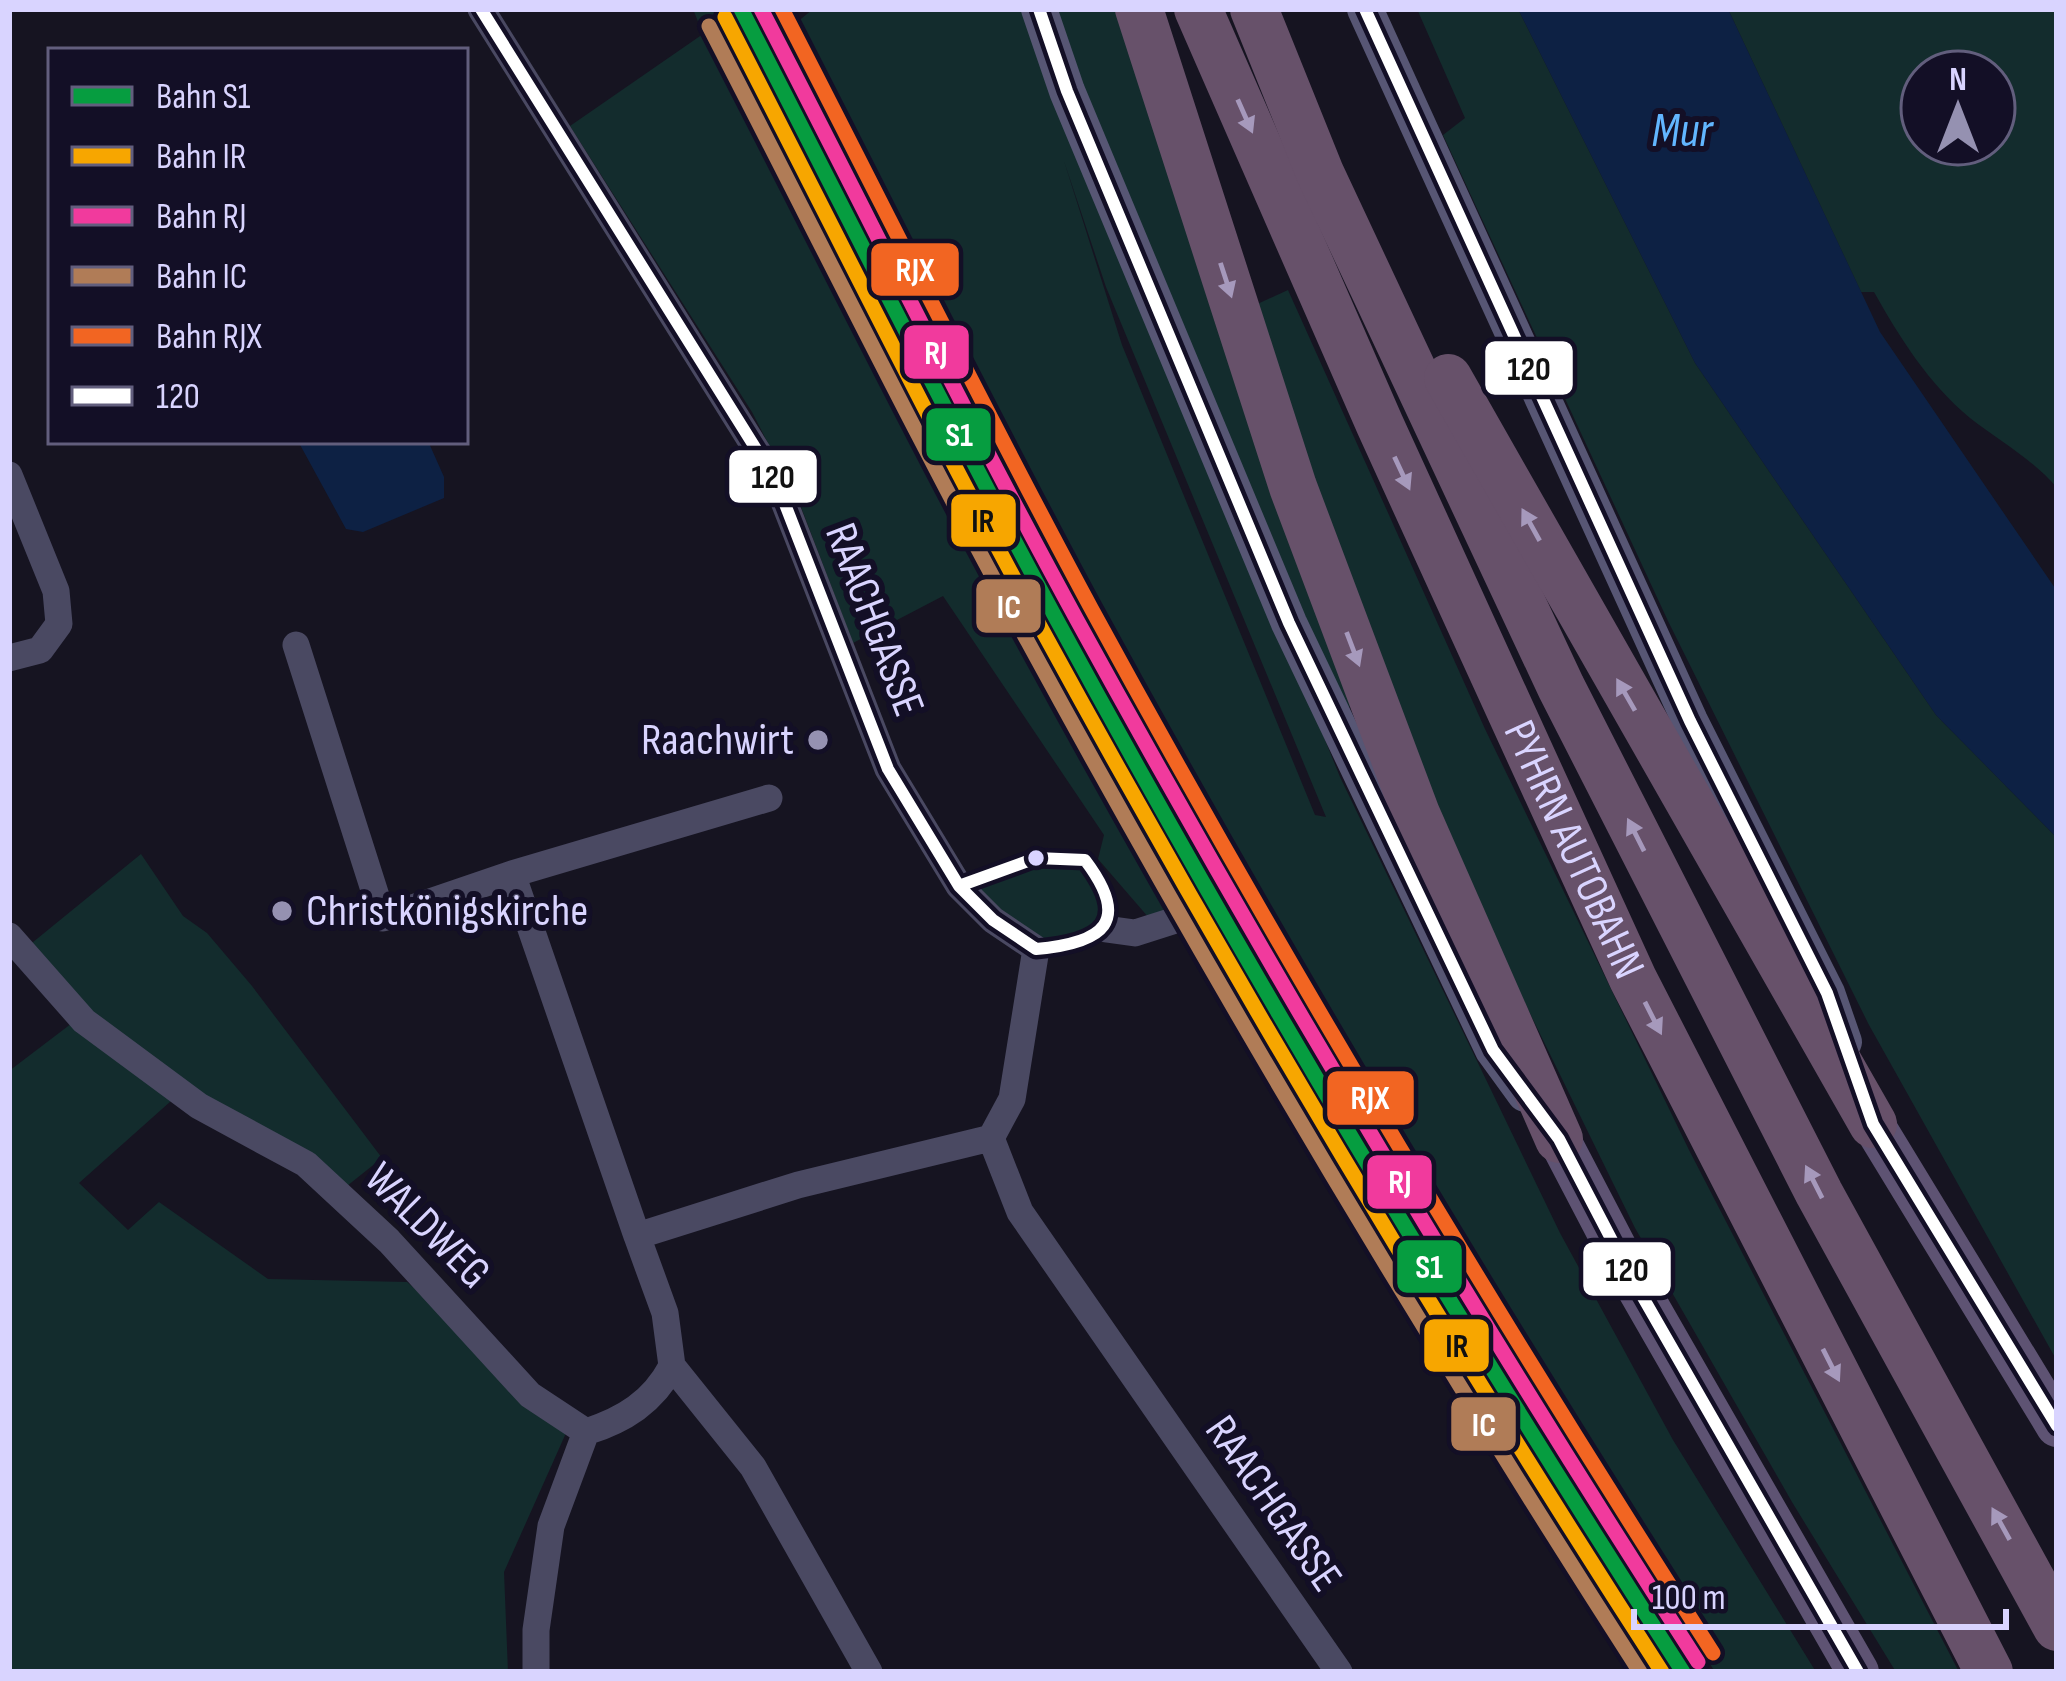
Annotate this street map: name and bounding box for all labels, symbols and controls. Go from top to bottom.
legend [48,48,468,444]
north arrow [1898,48,2018,168]
text: N [1949,60,1967,100]
text: Bahn S1 [156,76,251,119]
one-way arrow [1235,99,1255,134]
water label: Mur [1651,103,1714,160]
text: Bahn IR [156,136,246,179]
text: Bahn RJ [156,196,247,239]
line badge: RJX [869,241,961,298]
text: RJX [895,251,935,291]
text: Bahn IC [156,256,247,299]
one-way arrow [1218,262,1237,299]
text: Bahn RJX [156,316,263,359]
line badge: RJ [902,323,971,381]
text: RJ [924,334,948,374]
line badge: 120 [1483,339,1575,397]
text: 120 [1507,350,1551,390]
text: 120 [156,376,200,419]
line badge: S1 [924,406,993,463]
text: S1 [945,416,973,456]
line badge: 120 [727,448,819,505]
one-way arrow [1393,456,1413,491]
text: 120 [751,458,795,498]
line badge: IR [949,492,1018,549]
text: IR [971,502,995,542]
one-way arrow [1521,509,1542,542]
street label: RAACHGASSE [812,516,936,724]
line badge: IC [974,577,1043,635]
text: IC [997,588,1021,628]
one-way arrow [1345,631,1364,667]
one-way arrow [1617,678,1638,712]
street label: PYHRN AUTOBAHN [1491,712,1657,987]
place label: Raachwirt [641,713,794,768]
marker: Raachwirt [805,727,831,753]
one-way arrow [1627,817,1647,852]
unlabelled marker [1025,847,1047,869]
place label: Christkönigskirche [306,884,588,939]
marker: Christkönigskirche [269,898,295,924]
one-way arrow [1642,1001,1663,1035]
line badge: RJX [1325,1069,1416,1127]
text: RJX [1350,1079,1390,1119]
street label: WALDWEG [352,1151,502,1301]
line badge: RJ [1365,1153,1434,1211]
text: RJ [1388,1163,1412,1203]
one-way arrow [1804,1165,1824,1199]
line badge: S1 [1395,1238,1464,1295]
line badge: 120 [1581,1240,1673,1298]
text: S1 [1415,1248,1443,1288]
text: 120 [1605,1251,1649,1291]
line badge: IR [1422,1317,1491,1374]
text: IR [1445,1327,1469,1367]
one-way arrow [1820,1348,1840,1382]
line badge: IC [1449,1395,1518,1453]
street label: RAACHGASSE [1193,1405,1353,1603]
text: IC [1472,1406,1496,1446]
one-way arrow [1991,1507,2012,1541]
scale bar [1634,1555,2006,1629]
text: 100 m [1652,1577,1726,1620]

